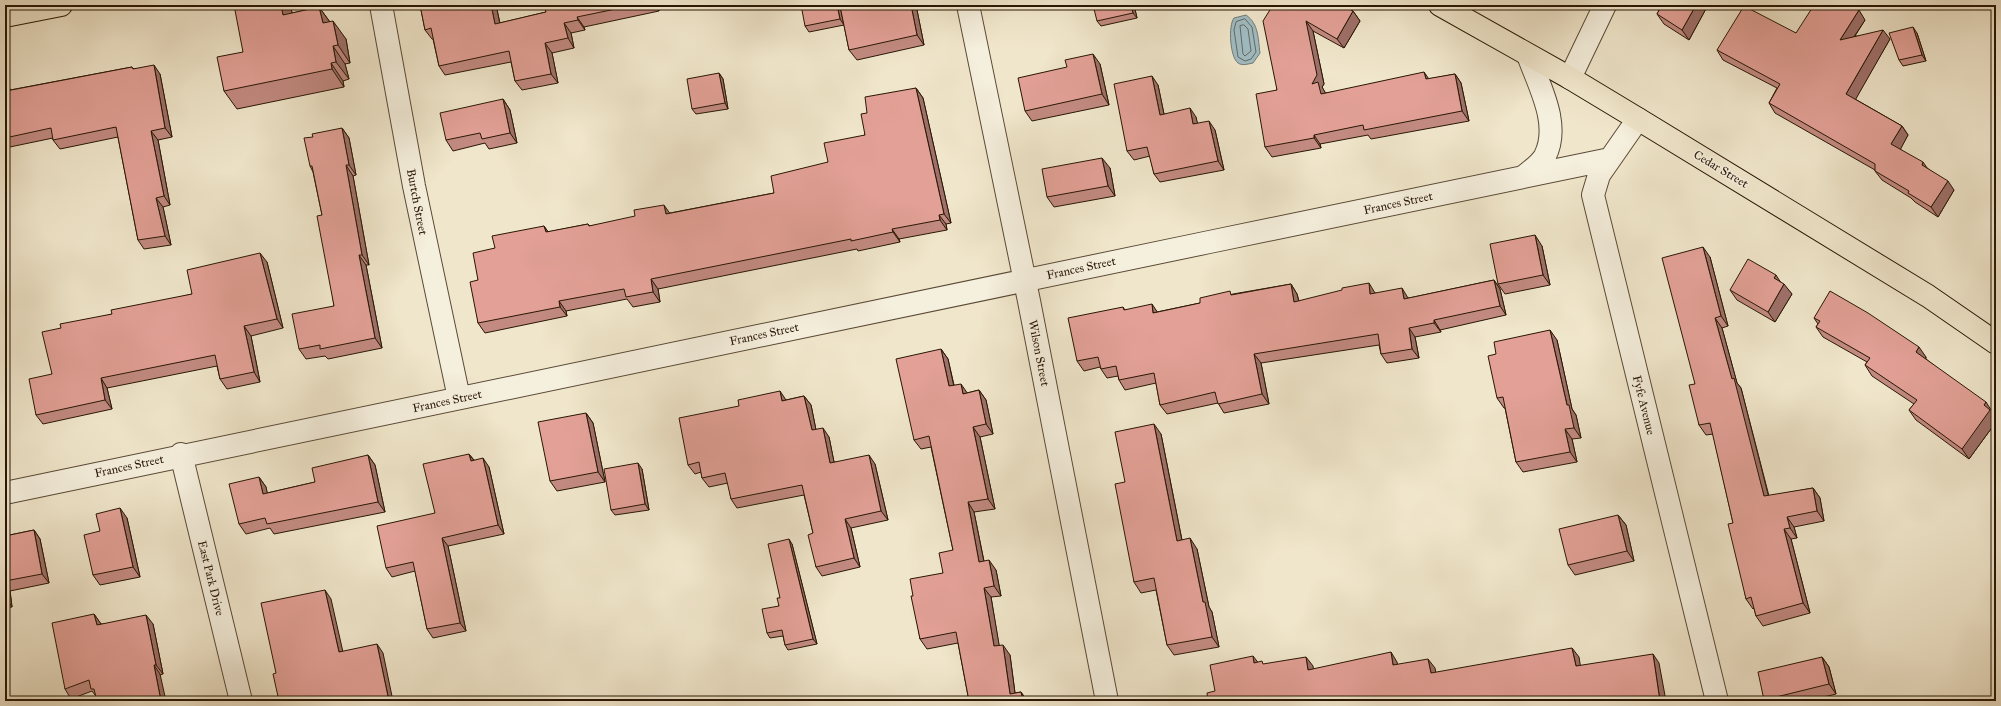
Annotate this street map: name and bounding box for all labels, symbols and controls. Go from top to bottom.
street label: Cedar Street [1691,147,1751,191]
street label: Burtch Street [404,168,430,237]
street label: Frances Street [1362,189,1435,217]
street label: Frances Street [1045,254,1118,282]
street label: Wilson Street [1026,319,1052,388]
street label: Frances Street [728,320,801,348]
street label: Fyfe Avenue [1630,374,1658,436]
street label: Frances Street [411,387,484,415]
street label: Frances Street [93,452,166,480]
street label: East Park Drive [195,539,227,617]

